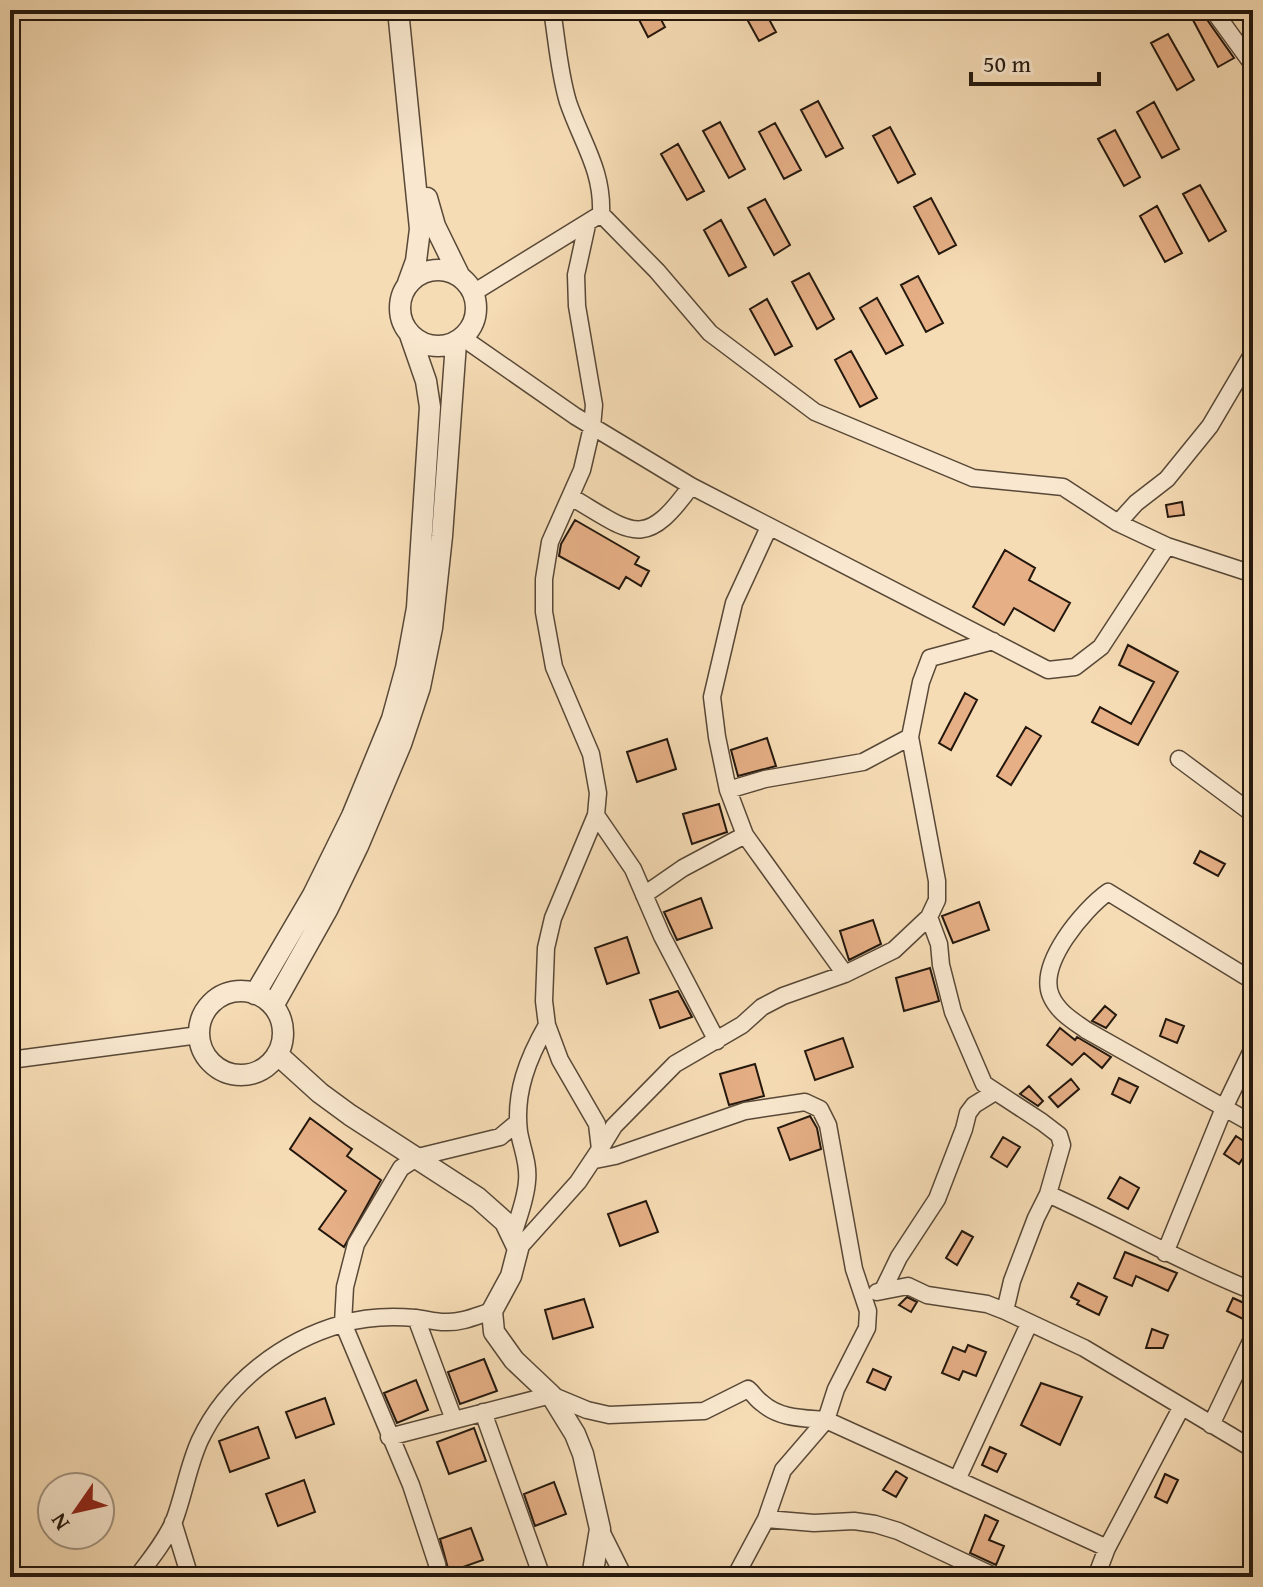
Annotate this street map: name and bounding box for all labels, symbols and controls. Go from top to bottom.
scale bar [971,36,1099,86]
text: 50 m [983,46,1031,81]
north arrow [36,1471,116,1551]
text: N [42,1507,77,1537]

